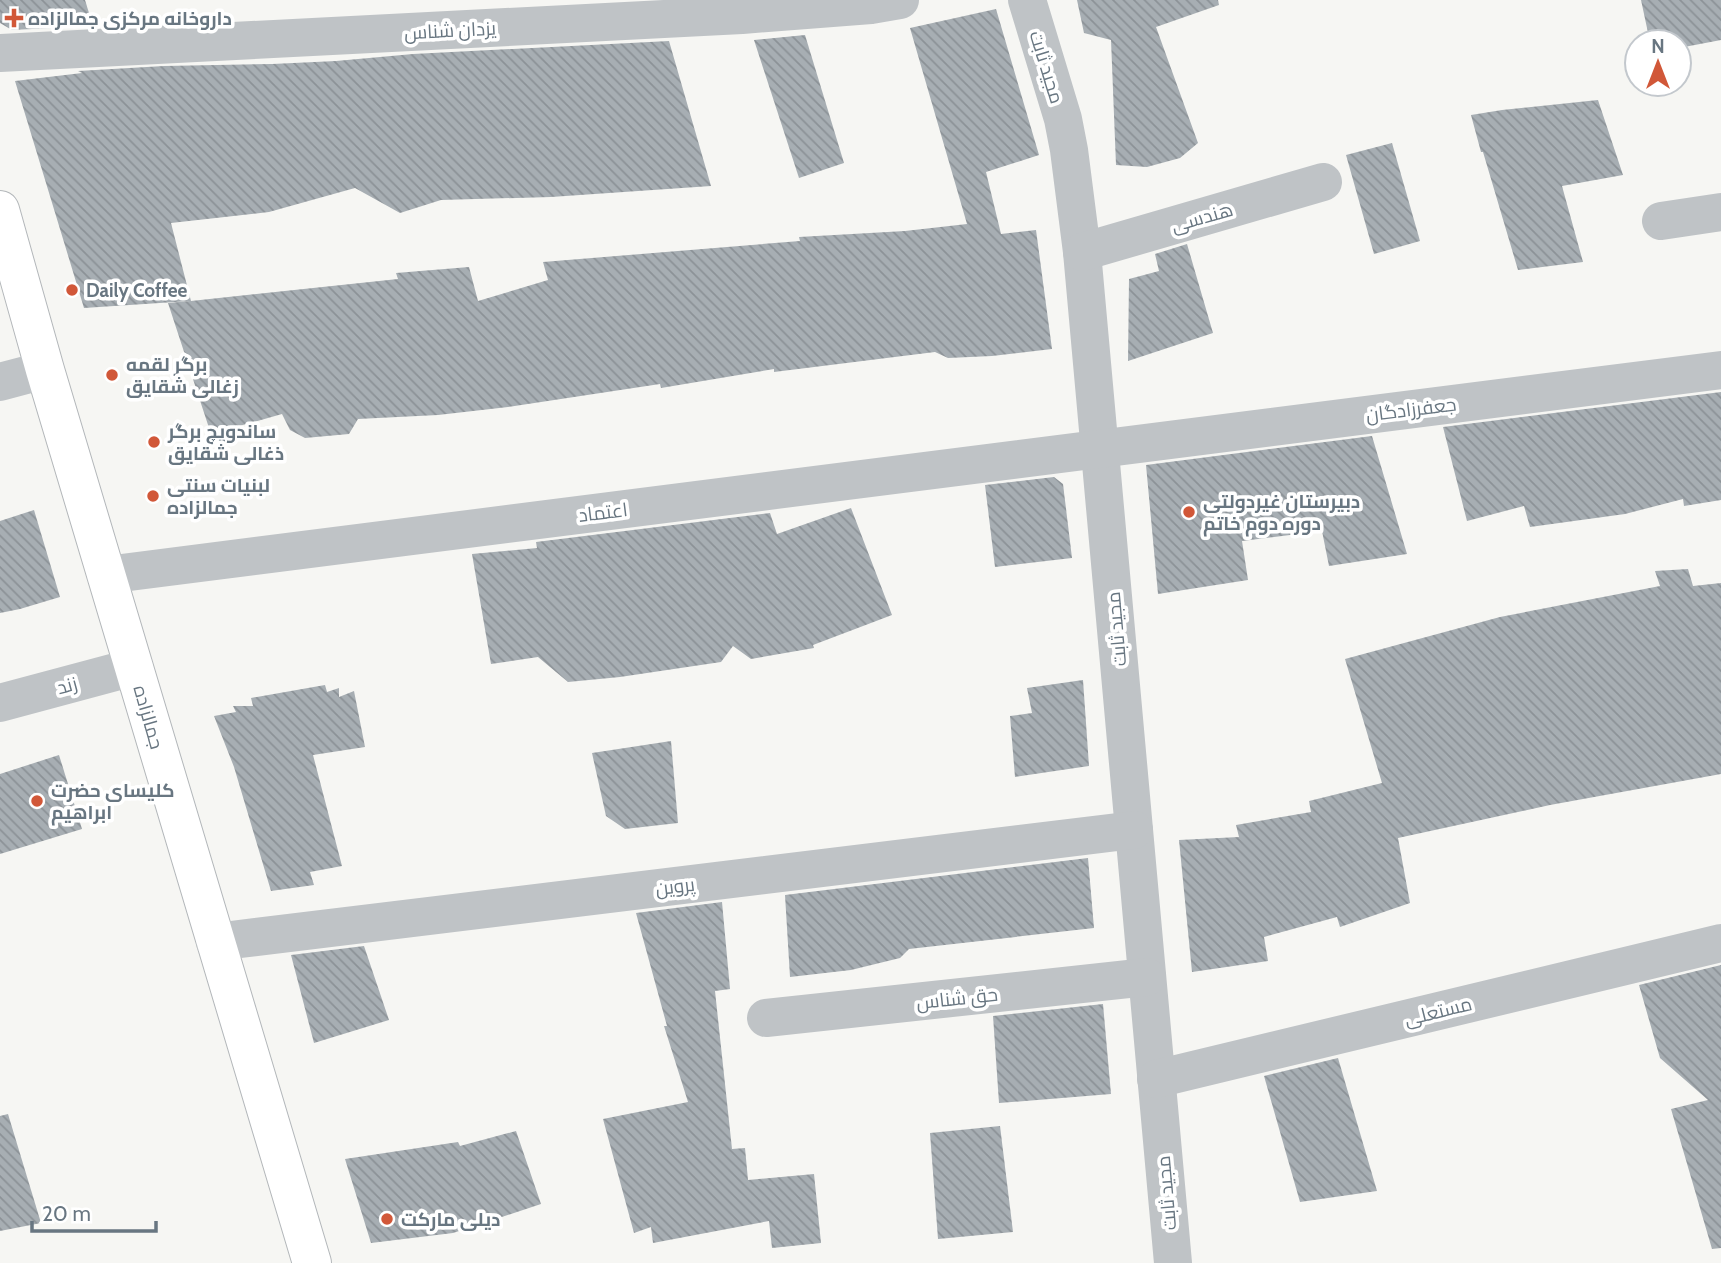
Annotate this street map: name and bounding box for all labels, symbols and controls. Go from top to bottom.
place label: داروخانه مرکزی جمالزاده [28,7,232,30]
marker: داروخانه مرکزی جمالزاده [6,10,22,26]
street label: یزدان شناس [404,17,497,44]
street label: مجید ثابت [1025,28,1068,106]
north arrow [1623,28,1693,98]
text: N [1651,35,1665,58]
street label: هندسی [1169,198,1236,237]
place label: Daily Coffee [86,279,188,302]
marker: Daily Coffee [64,282,80,298]
place label: برگر لقمه زغالی شقایق [126,353,239,399]
marker: برگر لقمه زغالی شقایق [104,367,120,383]
street label: جعفرزادگان [1365,393,1458,426]
place label: ساندویچ برگر ذغالی شقایق [167,420,284,465]
marker: ساندویچ برگر ذغالی شقایق [146,434,162,450]
place label: لبنیات سنتی جمالزاده [167,474,270,519]
marker: لبنیات سنتی جمالزاده [145,488,161,504]
place label: دبیرستان غیردولتی دوره دوم خاتم [1203,490,1360,537]
street label: اعتماد [577,498,629,527]
marker: دبیرستان غیردولتی دوره دوم خاتم [1181,504,1197,520]
street label: مجید ثابت [1102,591,1131,667]
street label: زند [54,672,80,699]
street label: جمالزاده [128,683,169,752]
place label: کلیسای حضرت ابراهیم [51,779,174,826]
marker: کلیسای حضرت ابراهیم [29,793,45,809]
street label: پروین [654,873,696,901]
street label: حق شناس [915,983,999,1015]
street label: مستعلی [1402,992,1474,1031]
street label: مجید ثابت [1152,1155,1181,1231]
scale bar [32,1190,156,1234]
text: 20 m [42,1201,91,1226]
place label: دیلی مارکت [401,1208,500,1231]
marker: دیلی مارکت [379,1211,395,1227]

